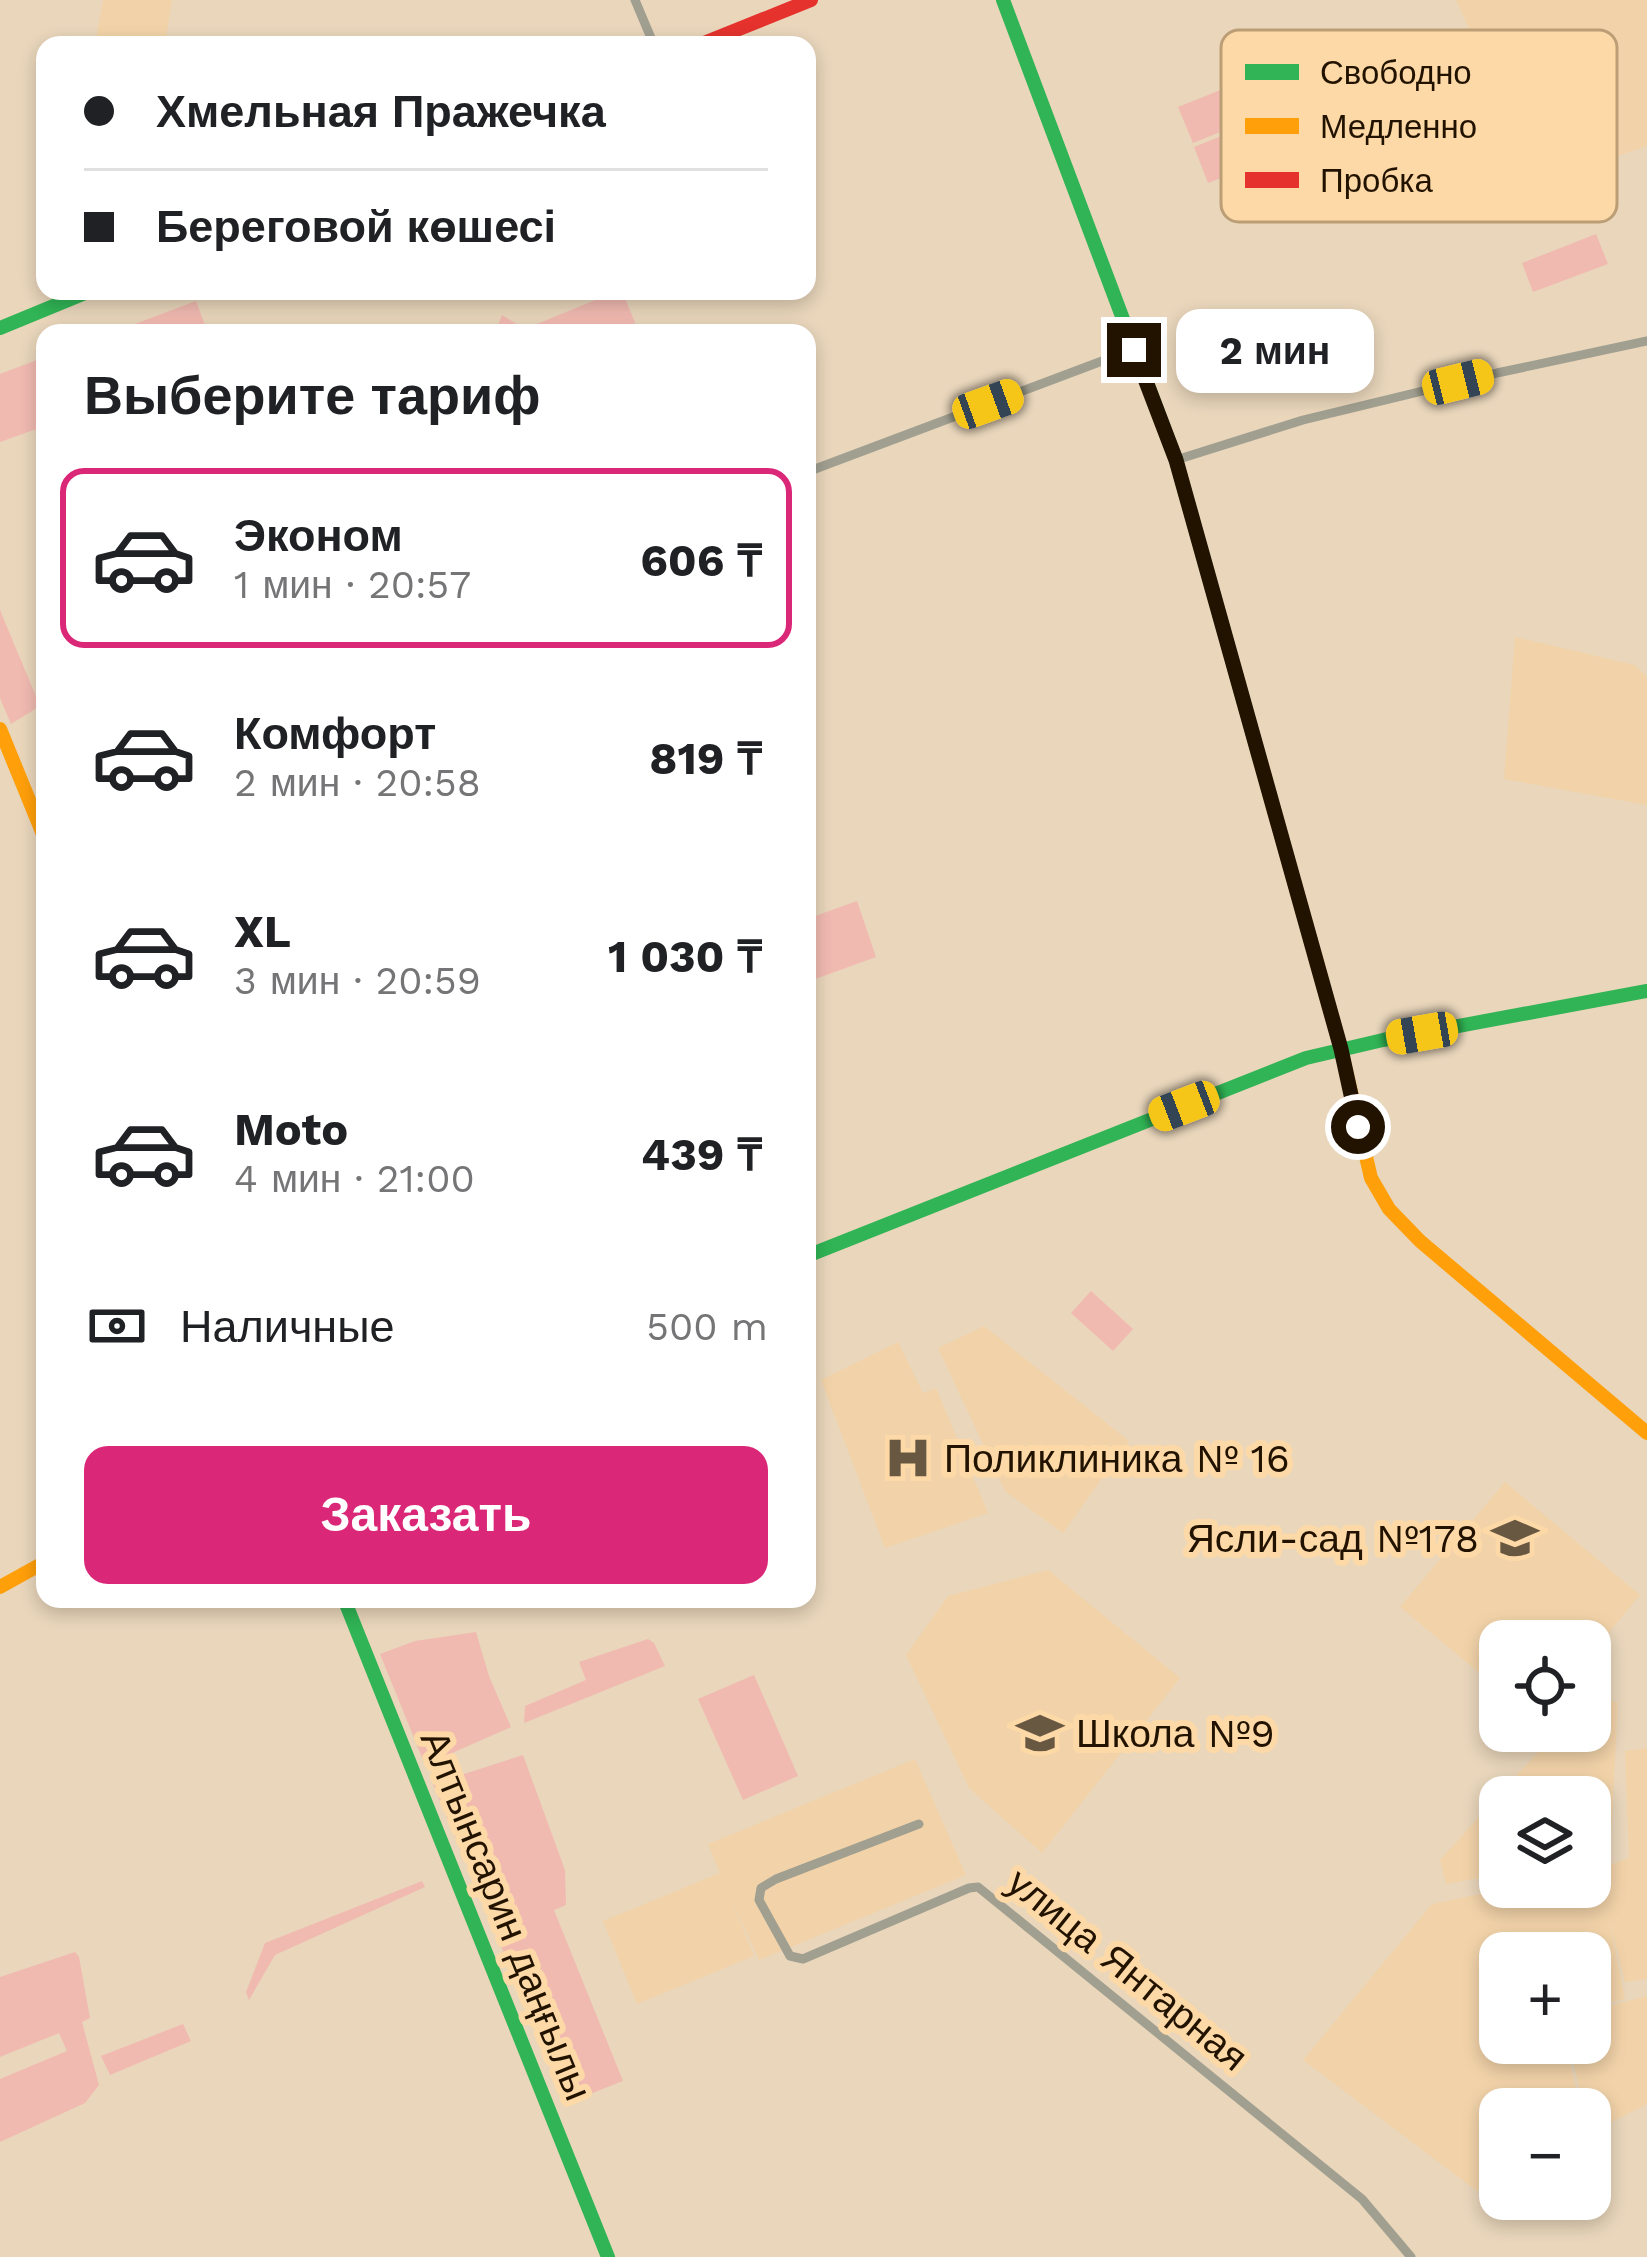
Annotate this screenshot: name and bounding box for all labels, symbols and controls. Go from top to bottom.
legend [1221,30,1617,222]
text: Свободно [1320,53,1472,92]
text: Хмельная Пражечка [156,85,606,138]
text: Медленно [1320,107,1477,146]
text: Пробка [1320,161,1433,200]
text: Береговой көшесі [156,200,556,253]
callout: 2 мин [1176,308,1374,392]
route end [1107,323,1161,377]
text: 2 мин [1220,328,1330,373]
car [1419,356,1497,408]
text: Выберите тариф [84,364,541,427]
car [948,375,1028,433]
icon: car [90,504,198,612]
text: Эконом [234,509,403,562]
text: 606 ₸ [640,534,762,587]
text: 1 мин · 20:57 [234,562,471,607]
icon: car [90,702,198,810]
text: Комфорт [234,707,436,760]
text: 819 ₸ [649,732,762,785]
text: 2 мин · 20:58 [234,760,481,805]
icon: car [90,900,198,1008]
text: XL [234,905,291,958]
text: 1 030 ₸ [608,930,762,983]
text: 3 мин · 20:59 [234,958,481,1003]
car [1383,1009,1461,1057]
car [1144,1076,1224,1136]
icon: car [90,1098,198,1206]
route start [1331,1100,1385,1154]
text: Moto [234,1103,348,1156]
text: 439 ₸ [641,1128,762,1181]
text: 4 мин · 21:00 [234,1156,475,1201]
icon: cash [84,1293,150,1359]
text: Наличные [180,1300,395,1353]
text: 500 m [646,1304,768,1349]
hospital icon: Поликлиника № 16 [883,1433,933,1483]
place label: Поликлиника № 16 [944,1436,1290,1481]
button: Заказать [84,1446,768,1584]
school or university icon: Ясли-сад №178 [1490,1513,1540,1563]
place label: Ясли-сад №178 [1187,1516,1479,1561]
map controls [1479,1620,1611,2220]
button: locate [1479,1620,1611,1752]
school or university icon: Школа №9 [1015,1708,1065,1758]
place label: Школа №9 [1076,1711,1275,1756]
street label: Алтынсарин даңғылы [412,1724,601,2107]
button: layers [1479,1776,1611,1908]
street label: улица Янтарная [999,1859,1257,2080]
button: + [1479,1932,1611,2064]
button: − [1479,2088,1611,2220]

